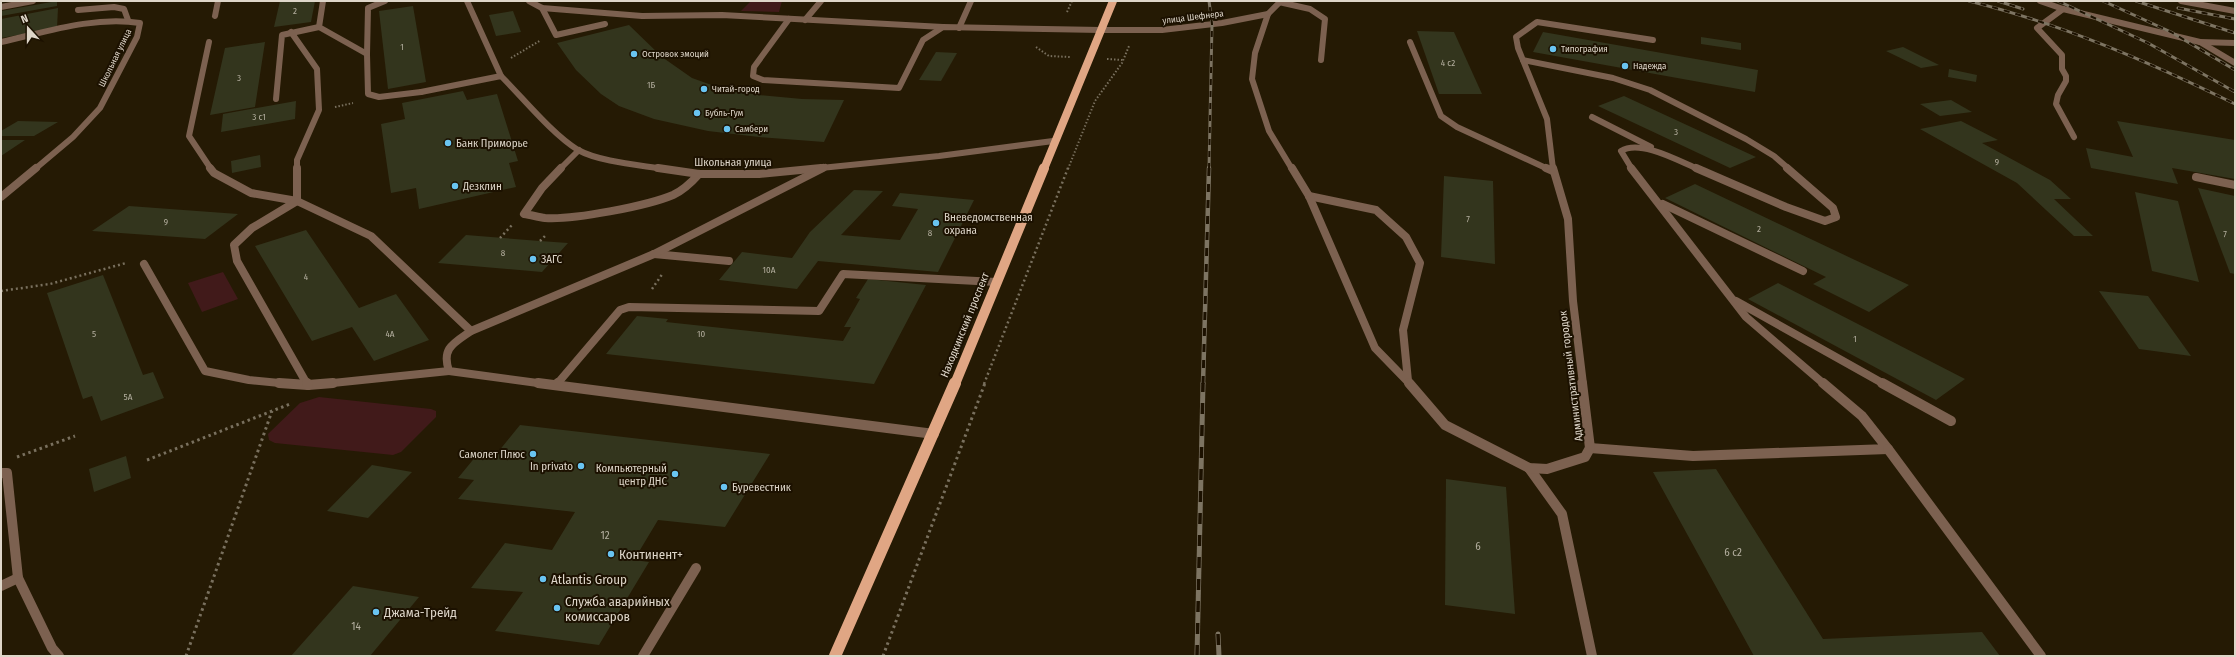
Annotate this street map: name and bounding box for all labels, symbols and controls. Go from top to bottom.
house number: 2 [293,6,297,16]
north arrow [8,8,48,48]
street label: улица Шефнера [1162,8,1225,26]
text: N [19,12,30,26]
street label: Школьная улица [97,27,134,89]
house number: 1 [400,42,404,52]
marker: Типография [1548,44,1558,54]
place label: Типография [1561,44,1608,54]
marker: Островок эмоций [629,49,639,59]
place label: Островок эмоций [642,49,709,59]
house number: 4 с2 [1441,58,1455,68]
marker: Надежда [1620,61,1630,71]
place label: Надежда [1633,61,1667,71]
house number: 3 [237,73,241,83]
house number: 1Б [647,80,655,90]
marker: Читай-город [699,84,709,94]
place label: Читай-город [712,84,760,94]
marker: Бубль-Гум [692,108,702,118]
place label: Бубль-Гум [705,108,743,118]
house number: 3 с1 [252,112,266,122]
marker: Самбери [722,124,732,134]
place label: Самбери [735,124,768,134]
house number: 3 [1674,127,1678,137]
place label: Банк Приморье [456,137,528,150]
marker: Банк Приморье [443,138,453,148]
street label: Школьная улица [694,156,772,169]
house number: 9 [1995,157,1999,167]
place label: Дезклин [462,180,502,193]
marker: Дезклин [450,181,460,191]
place label: Вневедомственная охрана [944,211,1033,237]
house number: 7 [1466,214,1470,224]
house number: 9 [164,217,168,227]
marker: Вневедомственная охрана [931,218,941,228]
house number: 2 [1757,224,1761,234]
house number: 8 [928,228,933,238]
house number: 7 [2223,229,2227,239]
house number: 8 [501,248,506,258]
place label: ЗАГС [541,253,562,266]
marker: ЗАГС [528,254,538,264]
house number: 10А [763,265,776,275]
street label: Находкинский проспект [938,270,992,379]
house number: 4 [304,272,309,282]
street label: Административный городок [1556,309,1585,442]
house number: 5 [92,329,96,339]
house number: 4А [385,329,395,339]
house number: 10 [697,329,705,339]
house number: 1 [1853,334,1857,344]
house number: 5А [124,392,133,402]
place label: Самолет Плюс [459,448,525,461]
marker: Самолет Плюс [528,449,538,459]
place label: In privato [530,460,573,473]
marker: In privato [576,461,586,471]
place label: Компьютерный центр ДНС [596,462,667,488]
marker: Компьютерный центр ДНС [670,469,680,479]
place label: Буревестник [732,481,792,494]
marker: Буревестник [719,482,729,492]
house number: 12 [600,529,610,542]
house number: 6 [1475,540,1481,553]
house number: 6 с2 [1724,546,1742,559]
place label: Континент+ [619,547,683,562]
marker: Континент+ [606,549,616,559]
place label: Atlantis Group [551,572,627,587]
marker: Atlantis Group [538,574,548,584]
place label: Служба аварийных комиссаров [565,594,670,624]
marker: Служба аварийных комиссаров [552,603,562,613]
place label: Джама-Трейд [383,605,457,620]
marker: Джама-Трейд [371,607,381,617]
house number: 14 [351,620,361,633]

